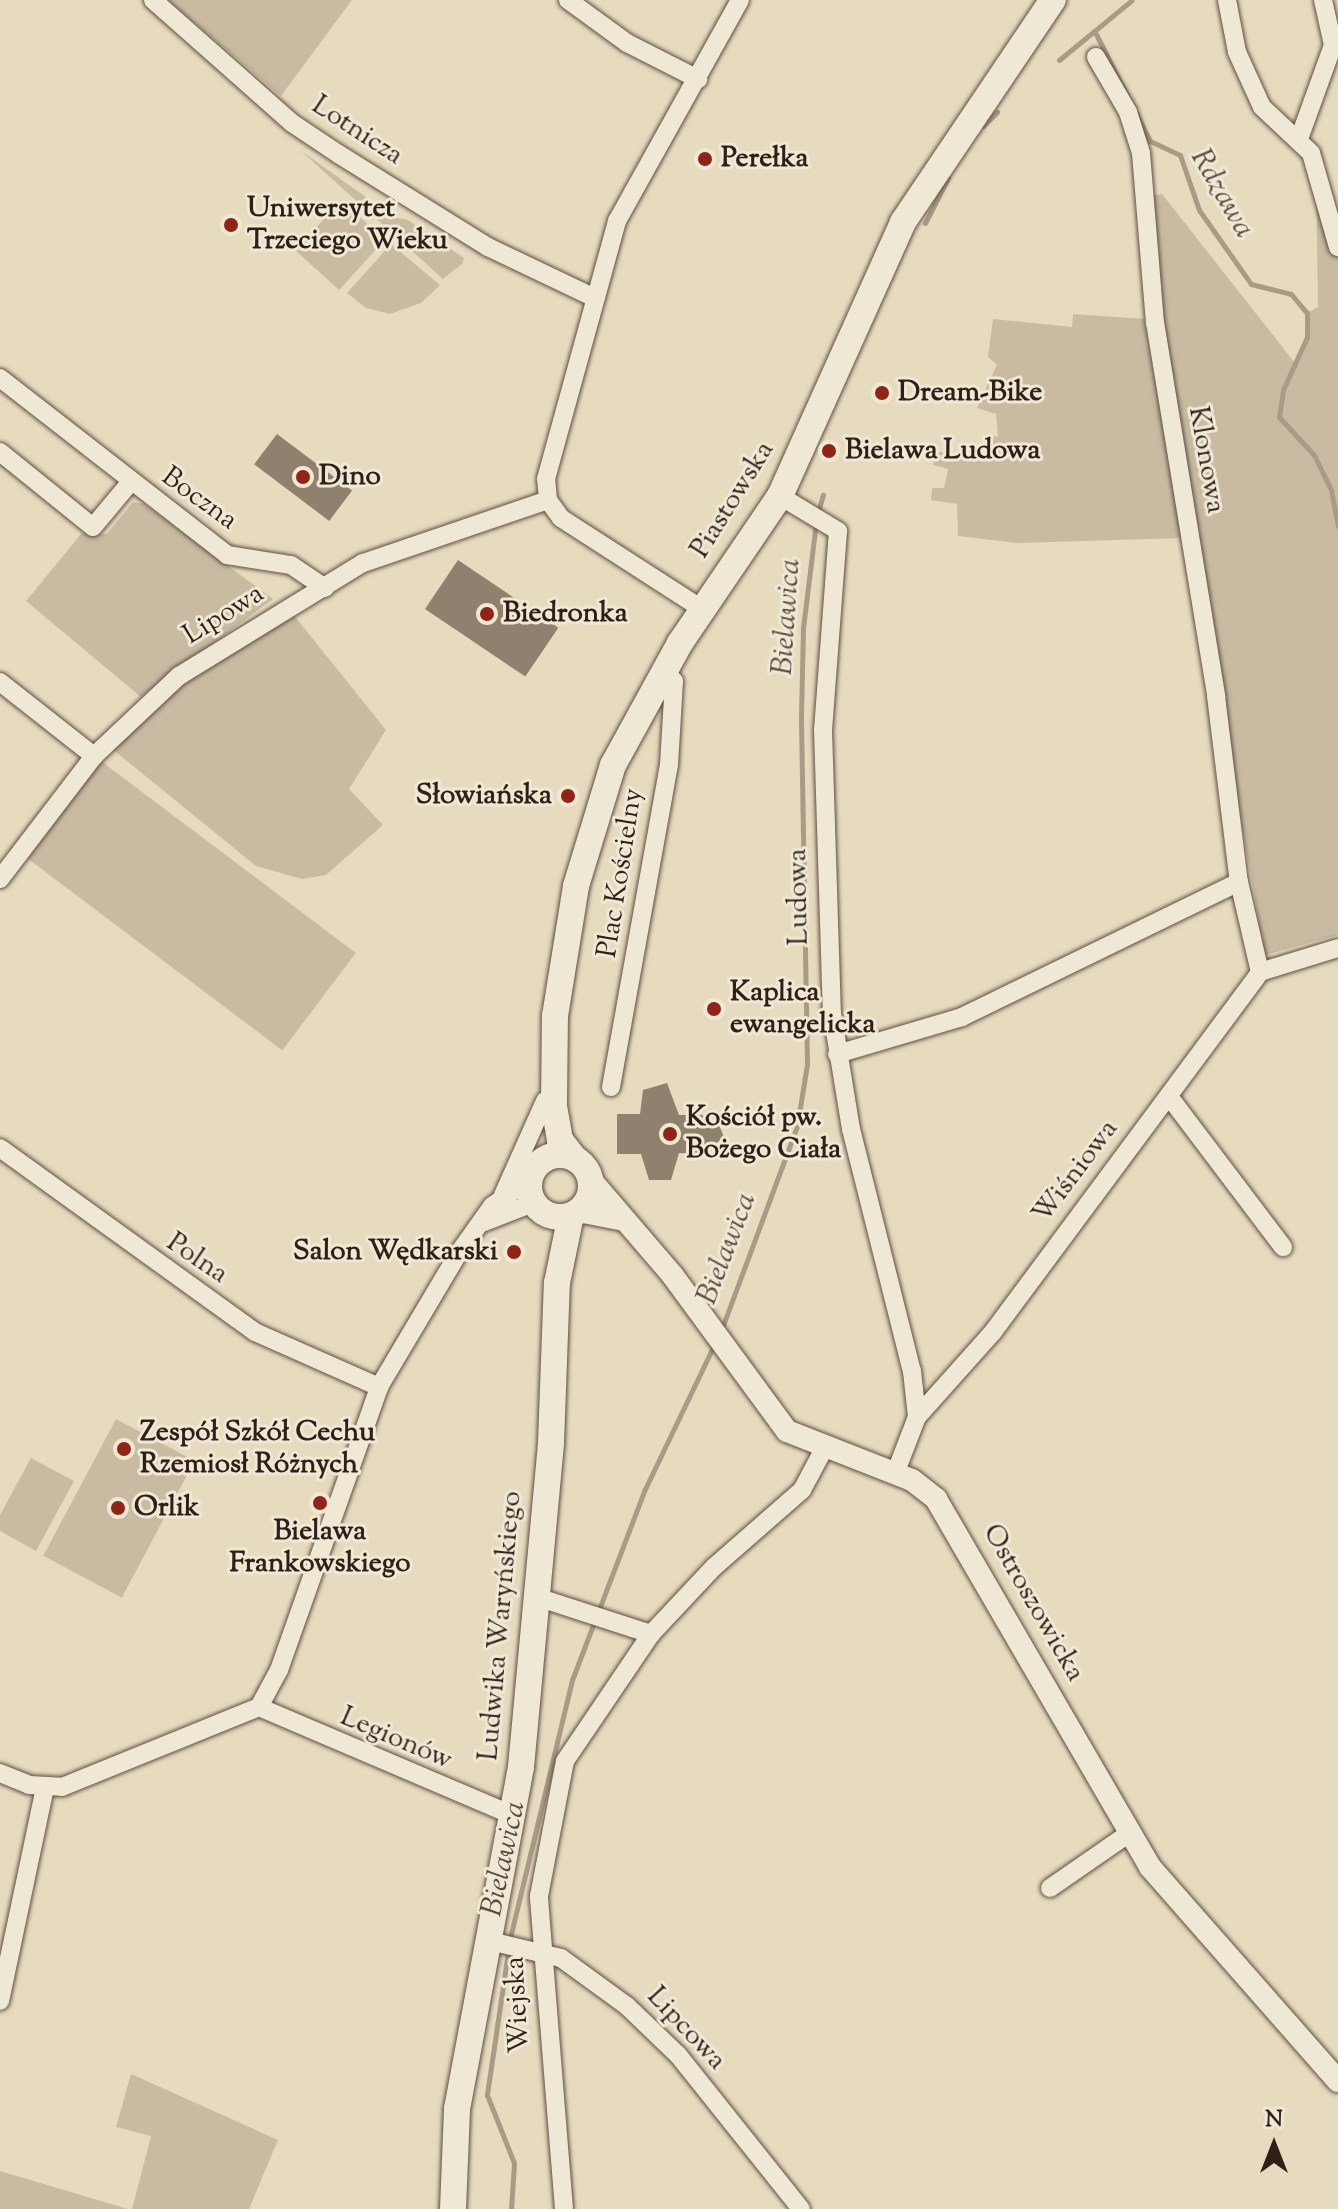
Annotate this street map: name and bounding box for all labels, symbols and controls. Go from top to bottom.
street label: Lotnicza [305,89,409,173]
place label: Perełka [721,142,808,176]
water label: Rdzawa [1181,143,1261,245]
marker: Perełka [696,150,714,168]
place label: Uniwersytet Trzeciego Wieku [247,192,448,258]
marker: Uniwersytet Trzeciego Wieku [222,216,240,234]
place label: Dream-Bike [898,376,1042,410]
marker: Dream-Bike [873,384,891,402]
street label: Klonowa [1180,404,1232,516]
place label: Bielawa Ludowa [845,434,1040,468]
street label: Piastowska [684,435,782,565]
marker: Bielawa Ludowa [820,442,838,460]
street label: Boczna [154,460,244,538]
place label: Dino [319,460,381,494]
marker: Dino [294,468,312,486]
water label: Bielawica [766,558,810,676]
street label: Lipowa [178,577,270,653]
place label: Biedronka [503,597,628,631]
marker: Biedronka [478,605,496,623]
place label: Słowiańska [416,779,552,813]
street label: Plac Kościelny [591,786,651,960]
marker: Słowiańska [559,787,577,805]
street label: Ludowa [781,848,817,946]
place label: Kaplica ewangelicka [730,976,875,1042]
marker: Kaplica ewangelicka [705,1000,723,1018]
place label: Kościół pw. Bożego Ciała [686,1101,841,1167]
street label: Wiśniowa [1026,1114,1126,1230]
marker: Kościół pw. Bożego Ciała [661,1125,679,1143]
water label: Bielawica [690,1188,766,1310]
street label: Polna [160,1226,234,1292]
place label: Salon Wędkarski [293,1235,498,1269]
marker: Salon Wędkarski [505,1243,523,1261]
place label: Zespół Szkół Cechu Rzemiosł Różnych [140,1416,375,1482]
marker: Zespół Szkół Cechu Rzemiosł Różnych [115,1440,133,1458]
street label: Ludwika Waryńskiego [472,1490,530,1762]
place label: Orlik [134,1491,199,1525]
marker: Bielawa Frankowskiego [311,1494,329,1512]
marker: Orlik [109,1499,127,1517]
place label: Bielawa Frankowskiego [229,1515,411,1581]
street label: Ostroszowicka [974,1518,1092,1688]
street label: Legionów [335,1700,457,1778]
water label: Bielawica [475,1798,535,1920]
street label: Wiejska [499,1956,537,2054]
street label: Lipcowa [639,1981,733,2077]
north arrow [1234,2105,1314,2185]
text: N [1265,2105,1283,2137]

